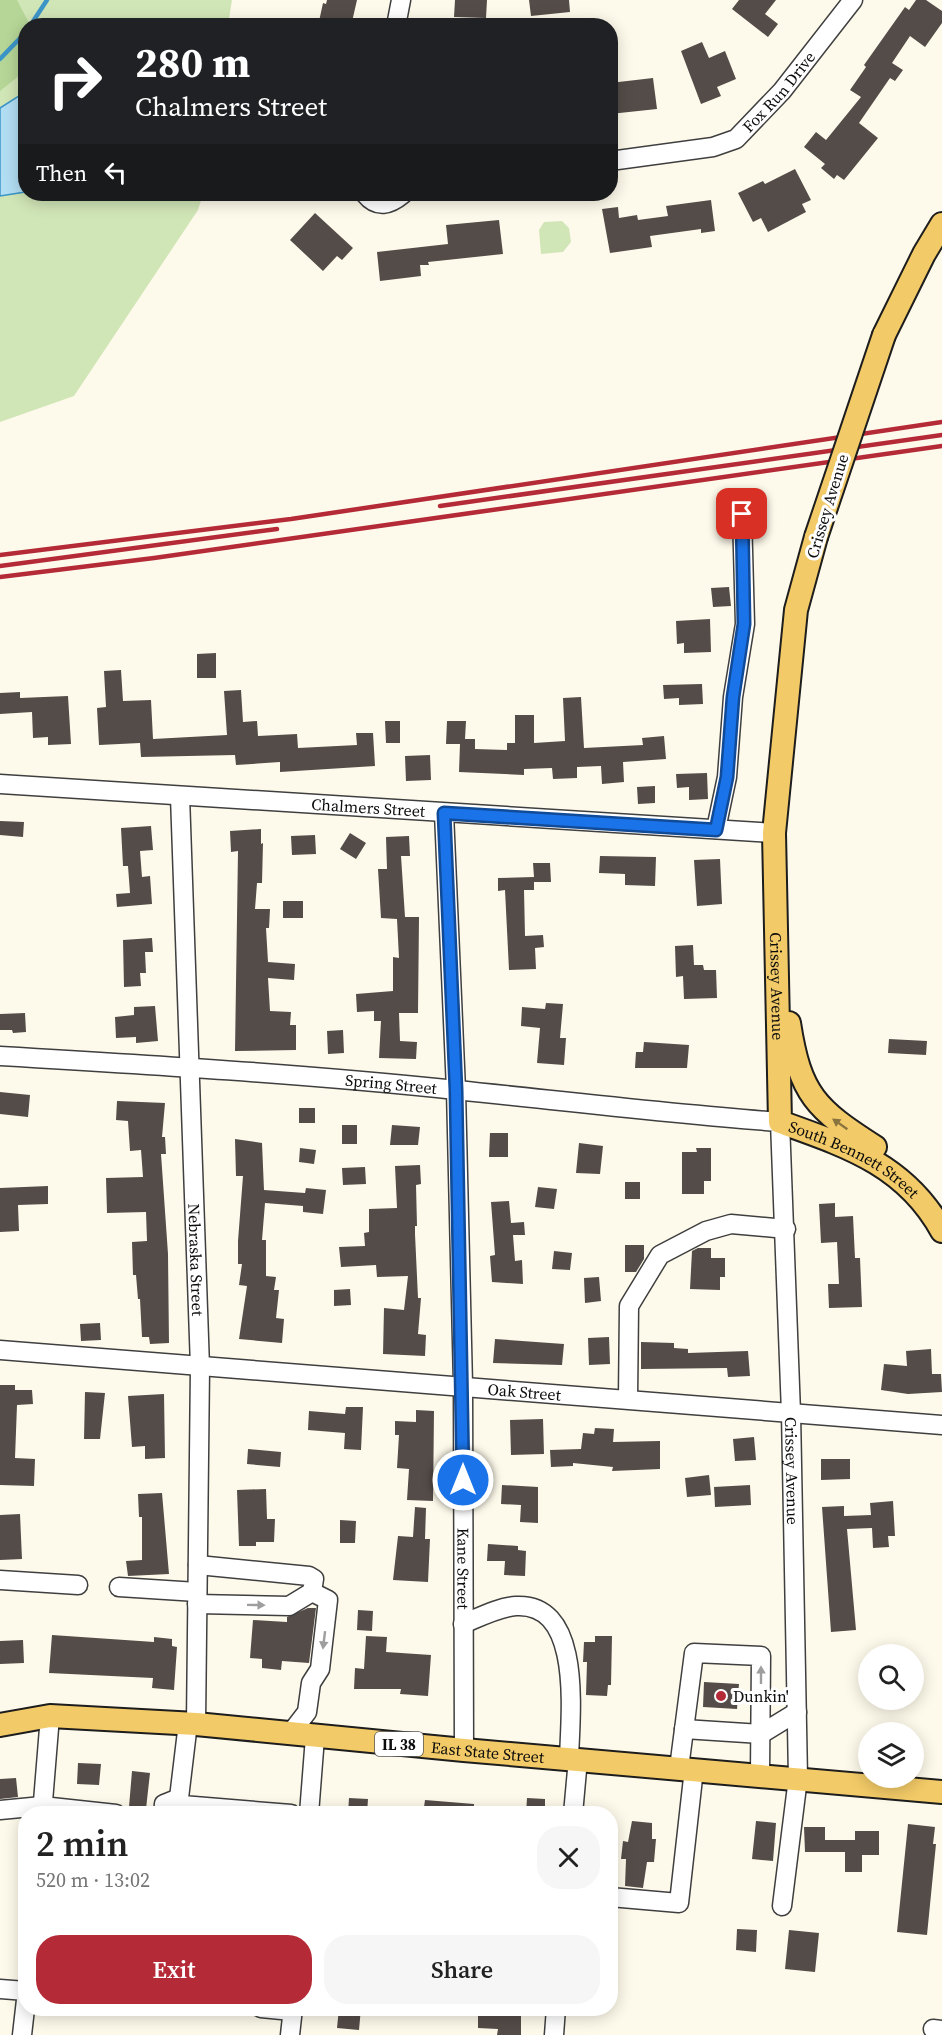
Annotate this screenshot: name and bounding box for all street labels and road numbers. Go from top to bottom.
street label: Fox Run Drive [737,47,820,137]
street label: Crissey Avenue [801,451,853,561]
street label: Chalmers Street [311,793,427,822]
street label: Crissey Avenue [765,932,789,1040]
street label: Spring Street [344,1069,439,1099]
street label: South Bennett Street [786,1115,925,1203]
street label: Nebraska Street [183,1203,209,1317]
street label: Oak Street [487,1378,563,1406]
street label: Crissey Avenue [780,1417,804,1525]
street label: Kane Street [452,1528,475,1610]
road number: IL 38 [375,1732,423,1756]
street label: East State Street [430,1736,546,1768]

